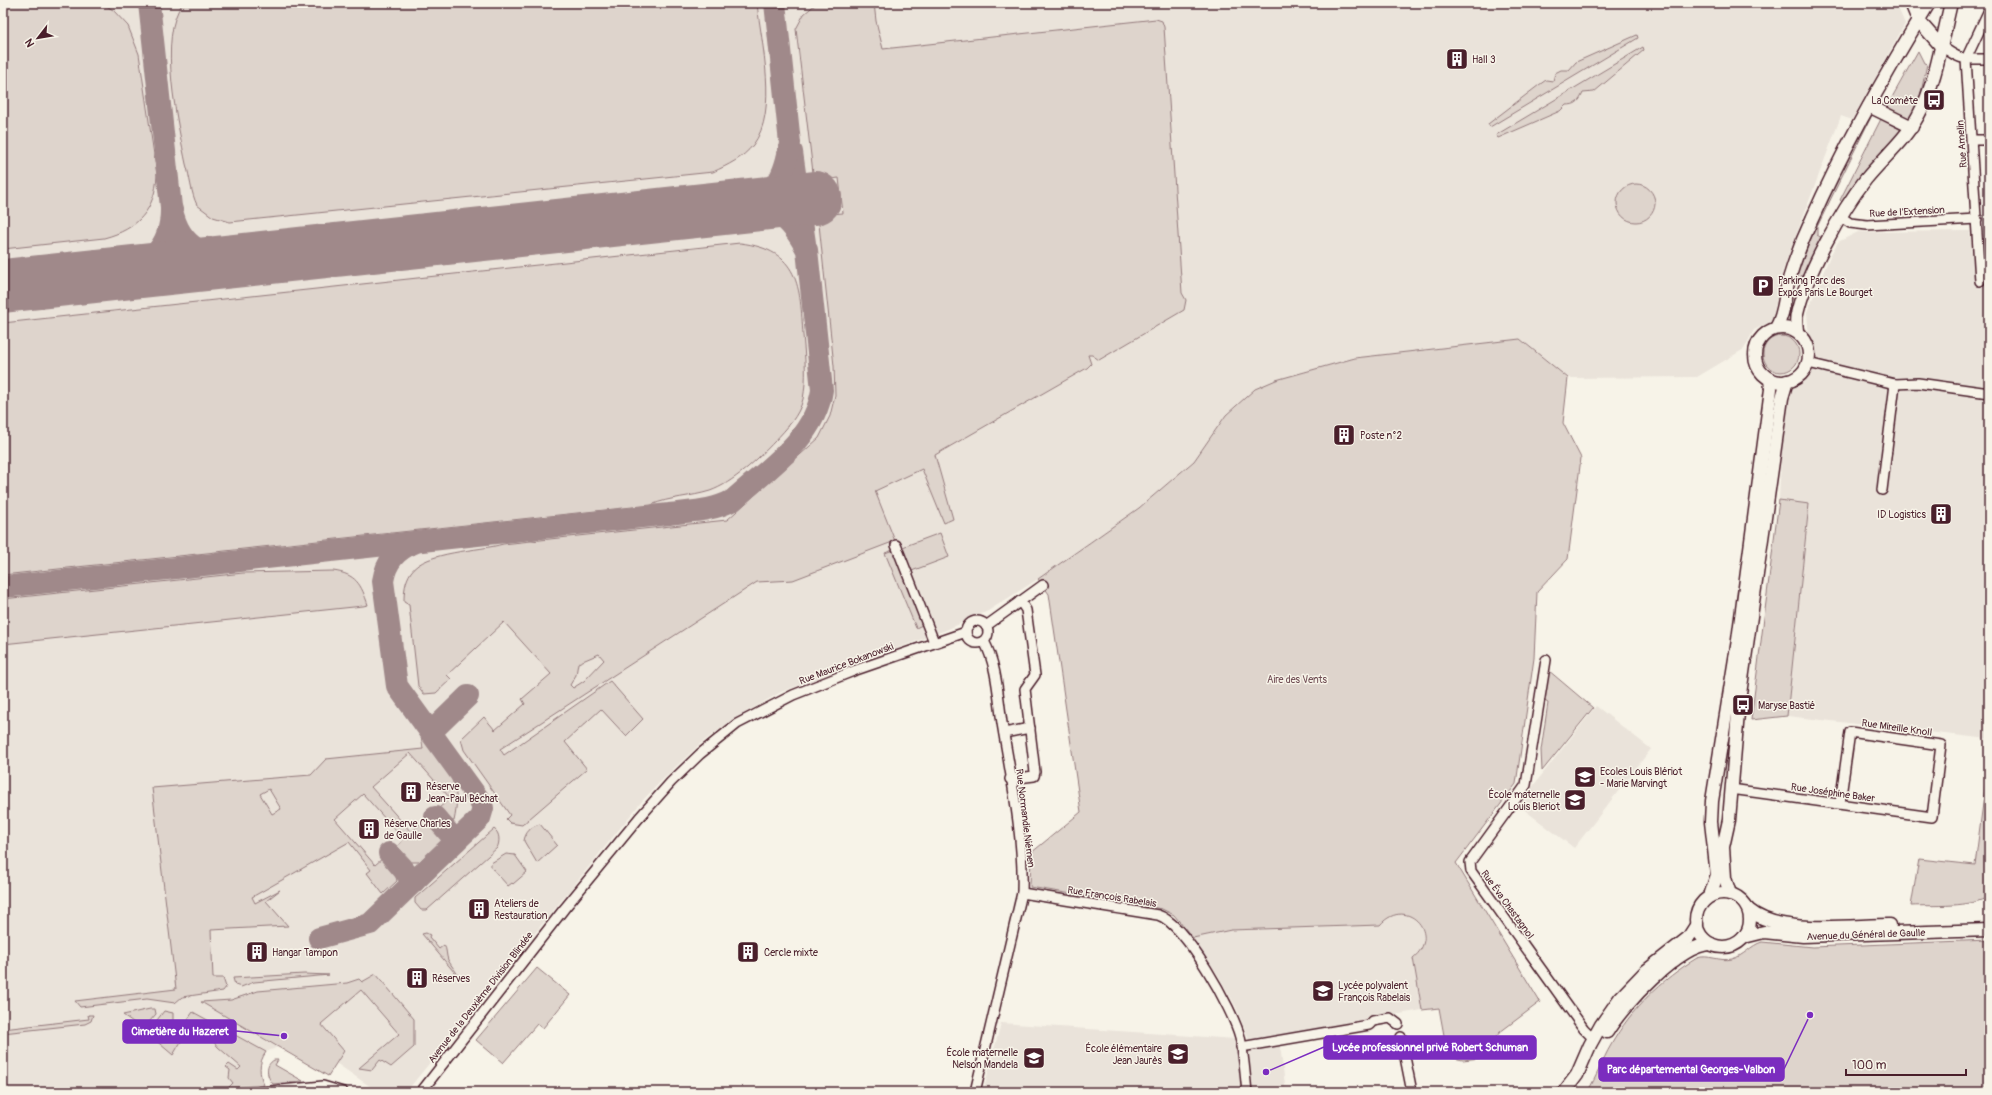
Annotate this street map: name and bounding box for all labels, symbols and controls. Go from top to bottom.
north arrow [18,18,58,58]
text: N [22,36,37,49]
building icon: Hall 3 [1444,46,1470,72]
place label: Hall 3 [1472,54,1496,66]
bus stop icon: La Comète [1921,87,1947,113]
place label: La Comète [1871,95,1918,107]
street label: Rue Amelin [1954,119,1970,168]
street label: Rue de l'Extension [1869,204,1945,220]
parking icon: Parking Parc des Expos Paris Le Bourget [1750,273,1776,299]
place label: Parking Parc des Expos Paris Le Bourget [1778,275,1874,299]
building icon: Poste n°2 [1331,422,1357,448]
place label: Poste n°2 [1360,430,1403,442]
building icon: ID Logistics [1928,501,1954,527]
place label: ID Logistics [1877,509,1927,521]
street label: Rue Maurice Bokanowski [798,640,895,687]
park label: Aire des Vents [1267,674,1328,686]
bus stop icon: Maryse Bastié [1730,692,1756,718]
place label: Maryse Bastié [1758,700,1815,712]
street label: Rue Mireille Knoll [1861,717,1933,739]
school or university icon: Ecoles Louis Blériot - Marie Marvingt [1572,764,1598,790]
place label: Ecoles Louis Blériot - Marie Marvingt [1600,766,1683,790]
street label: Rue Normandie Niémen [1013,768,1037,869]
building icon: Réserve Jean-Paul Béchat [398,779,424,805]
place label: Réserve Jean-Paul Béchat [426,781,499,805]
street label: Rue Joséphine Baker [1790,781,1876,805]
school or university icon: École maternelle Louis Bleriot [1562,787,1588,813]
place label: École maternelle Louis Bleriot [1488,788,1561,813]
building icon: Réserve Charles de Gaulle [356,816,382,842]
place label: Réserve Charles de Gaulle [384,818,451,842]
street label: Rue Éva Chastagnol [1478,867,1537,941]
street label: Rue François Rabelais [1066,884,1158,910]
building icon: Ateliers de Restauration [466,896,492,922]
place label: Ateliers de Restauration [494,898,548,922]
street label: Avenue du Général de Gaulle [1807,927,1926,943]
street label: Avenue de la Deuxième Division Blindée [426,930,536,1066]
building icon: Hangar Tampon [244,939,270,965]
building icon: Cercle mixte [735,939,761,965]
place label: Hangar Tampon [272,947,338,959]
place label: Cercle mixte [764,947,818,959]
building icon: Réserves [404,965,430,991]
place label: Réserves [432,973,471,985]
school or university icon: Lycée polyvalent François Rabelais [1310,978,1336,1004]
place label: Lycée polyvalent François Rabelais [1338,980,1411,1004]
callout: Cimetière du Hazeret [123,1020,236,1043]
text: Cimetière du Hazeret [131,1025,229,1038]
callout: Lycée professionnel privé Robert Schuman [1324,1036,1536,1059]
school or university icon: École élémentaire Jean Jaurès [1165,1041,1191,1067]
text: Lycée professionnel privé Robert Schuman [1332,1041,1528,1054]
place label: École élémentaire Jean Jaurès [1086,1042,1163,1067]
school or university icon: École maternelle Nelson Mandela [1021,1045,1047,1071]
place label: École maternelle Nelson Mandela [946,1046,1018,1071]
scale bar [1846,1051,1966,1077]
callout: Parc départemental Georges-Valbon [1599,1058,1784,1081]
text: 100 m [1852,1058,1887,1073]
text: Parc départemental Georges-Valbon [1607,1063,1775,1076]

